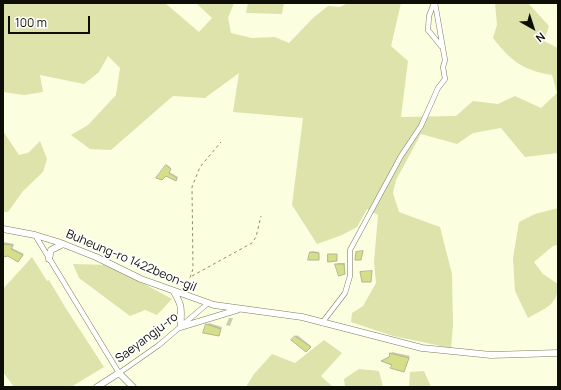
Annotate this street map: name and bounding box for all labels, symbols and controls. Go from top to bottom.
scale bar [10,8,92,34]
north arrow [513,8,553,48]
text: 100 m [15,14,47,31]
text: N [533,29,549,46]
street label: Buheung-ro 1422beon-gil [64,227,198,295]
street label: Saeyangju-ro [113,310,181,366]

